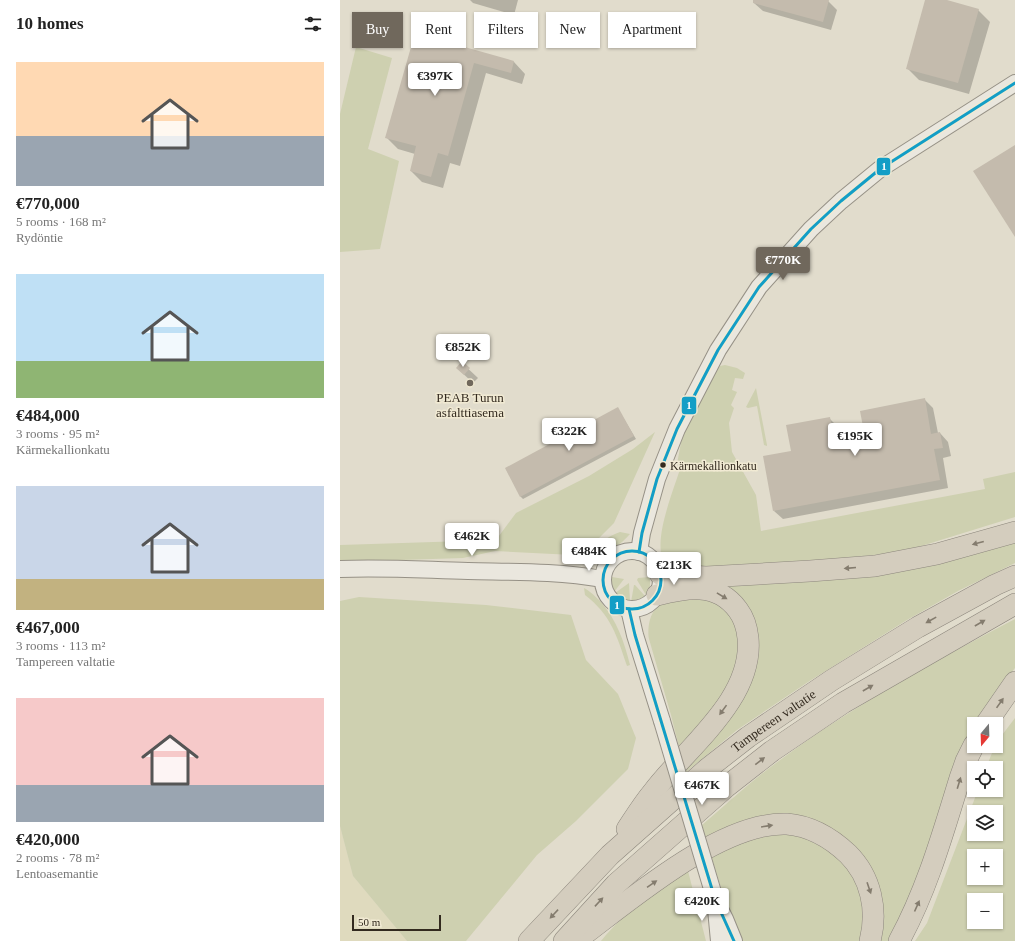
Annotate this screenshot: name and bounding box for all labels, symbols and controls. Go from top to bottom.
chip: Buy [352,12,403,48]
chip: Rent [411,12,466,48]
chip: Filters [474,12,538,48]
chip: New [546,12,600,48]
chip: Apartment [608,12,696,48]
icon: filters [302,13,324,35]
text: 10 homes [16,14,84,33]
pin: €397K [407,63,463,97]
text: €397K [417,68,453,83]
icon: home [134,88,206,160]
line badge: 1 [876,157,891,176]
text: 1 [881,160,887,172]
text: €770,000 [16,194,80,213]
text: 5 rooms · 168 m² [16,214,106,229]
text: Rydöntie [16,230,63,245]
pin: €770K [755,247,811,281]
text: €770K [765,252,801,267]
icon: home [134,300,206,372]
pin: €852K [435,334,491,368]
text: €852K [445,339,481,354]
marker: PEAB Turun asfalttiasema [465,378,475,388]
place label: PEAB Turun asfalttiasema [436,390,504,420]
line badge: 1 [681,396,697,415]
text: 1 [686,399,692,411]
text: €484,000 [16,406,80,425]
pin: €322K [541,418,597,452]
text: €322K [551,423,587,438]
pin: €195K [827,423,883,457]
text: 3 rooms · 95 m² [16,426,99,441]
text: €195K [837,428,873,443]
text: Kärmekallionkatu [16,442,110,457]
place label: Kärmekallionkatu [670,459,757,473]
marker: Kärmekallionkatu [658,460,668,470]
icon: home [134,512,206,584]
pin: €462K [444,523,500,557]
text: €462K [454,528,490,543]
pin: €484K [561,538,617,572]
one-way arrow [971,540,984,546]
text: €484K [571,543,607,558]
pin: €213K [646,552,702,586]
text: €213K [656,557,692,572]
one-way arrow [844,565,856,572]
one-way arrow [717,592,727,600]
line badge: 1 [609,595,625,615]
text: 1 [614,599,620,611]
one-way arrow [925,617,937,623]
text: €467,000 [16,618,80,637]
one-way arrow [974,620,986,627]
text: 3 rooms · 113 m² [16,638,105,653]
text: Tampereen valtatie [16,654,115,669]
one-way arrow [862,685,874,692]
street label: Tampereen valtatie [728,686,819,755]
one-way arrow [996,697,1004,708]
one-way arrow [719,705,727,715]
north arrow [967,717,1003,753]
map controls [967,717,1003,929]
icon: home [134,724,206,796]
one-way arrow [754,756,765,765]
button: locate [967,761,1003,797]
pin: €467K [674,772,730,806]
text: €467K [684,777,720,792]
one-way arrow [956,777,962,789]
button: layers [967,805,1003,841]
one-way arrow [761,823,773,829]
text: €420,000 [16,830,80,849]
button: + [967,849,1003,885]
text: 2 rooms · 78 m² [16,850,99,865]
text: Lentoasemantie [16,866,98,881]
one-way arrow [646,880,657,887]
one-way arrow [866,883,872,895]
pin: €420K [674,888,730,922]
text: €420K [684,893,720,908]
button: − [967,893,1003,929]
one-way arrow [595,897,604,907]
one-way arrow [914,901,920,912]
one-way arrow [549,909,559,919]
scale bar [352,913,441,932]
text: 50 m [358,916,380,928]

